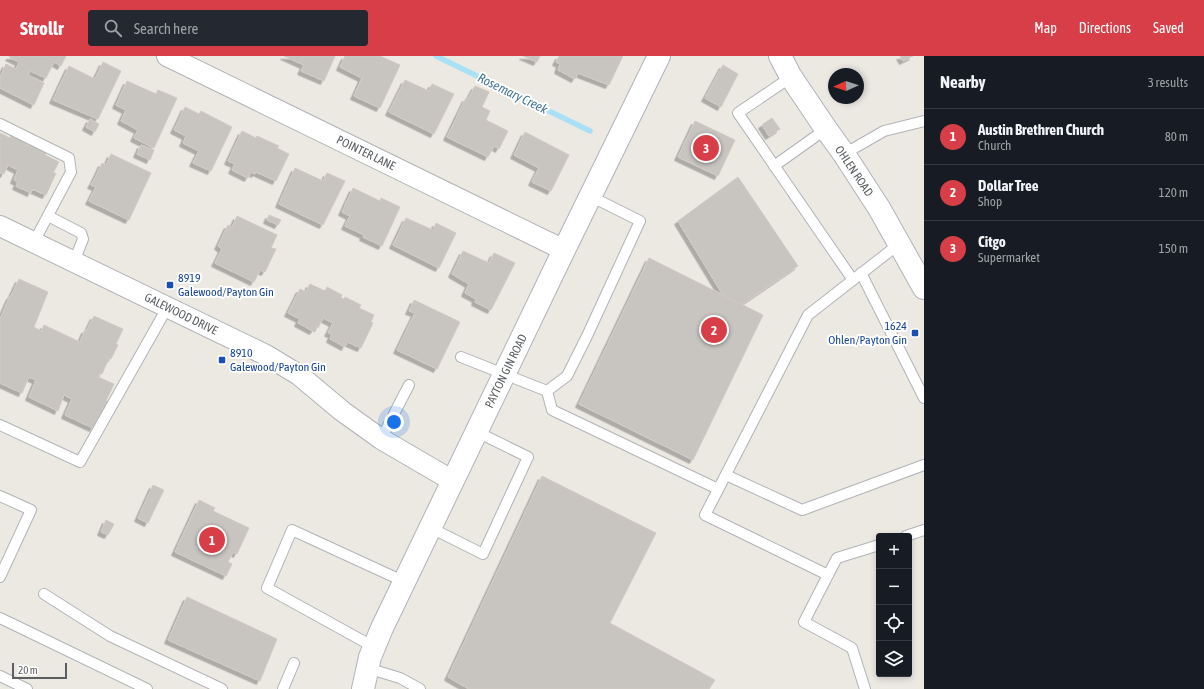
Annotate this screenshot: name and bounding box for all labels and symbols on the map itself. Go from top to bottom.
north arrow [828,68,864,104]
water label: Rosemary Creek [475,70,550,117]
street label: POINTER LANE [334,133,398,173]
pin: 3 [693,133,719,163]
street label: OHLEN ROAD [832,143,876,199]
place label: 8919 Galewood/Payton Gin [178,271,274,299]
marker: 8919 Galewood/Payton Gin [165,280,175,290]
street label: GALEWOOD DRIVE [142,290,220,338]
pin: 2 [701,315,727,345]
place label: 1624 Ohlen/Payton Gin [828,319,907,347]
marker: 1624 Ohlen/Payton Gin [910,328,920,338]
street label: PAYTON GIN ROAD [482,332,530,410]
place label: 8910 Galewood/Payton Gin [230,346,326,374]
marker: 8910 Galewood/Payton Gin [217,355,227,365]
your location [384,412,404,432]
pin: 1 [199,525,225,555]
scale bar [12,661,67,680]

